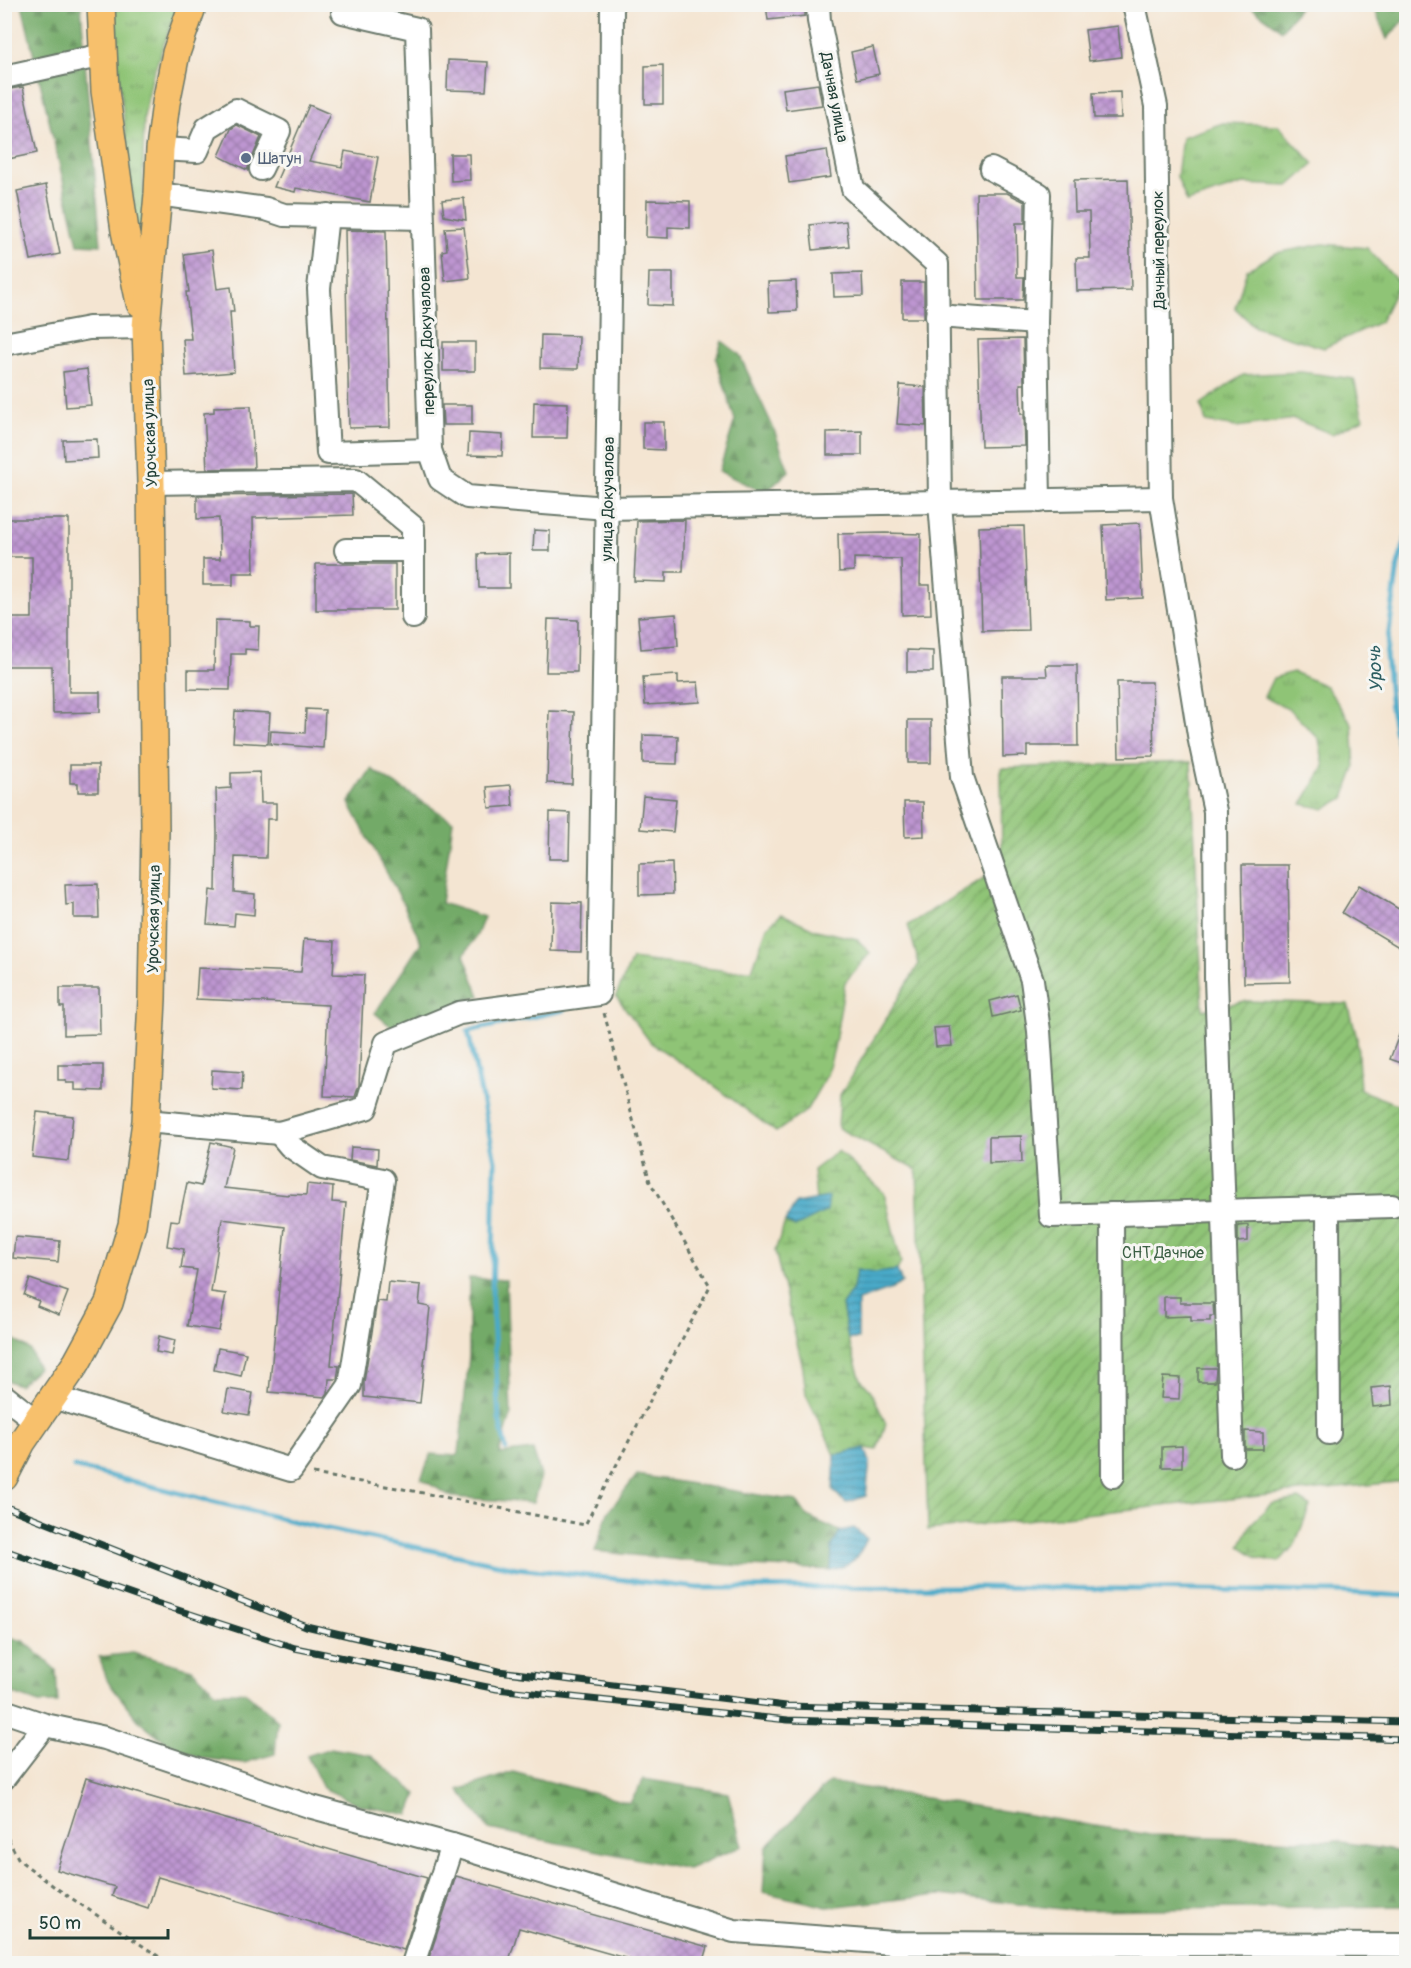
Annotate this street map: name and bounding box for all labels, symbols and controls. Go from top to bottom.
street label: Дачная улица [815,49,853,144]
place label: Шатун [258,149,301,169]
marker: Шатун [239,151,253,165]
street label: Дачный переулок [1148,191,1170,310]
street label: переулок Докучалова [414,267,440,415]
street label: Урочская улица [138,378,162,488]
street label: улица Докучалова [597,437,619,562]
water label: Урочь [1363,645,1388,693]
street label: Урочская улица [143,865,165,973]
park label: СНТ Дачное [1122,1243,1204,1263]
scale bar [30,1902,168,1940]
text: 50 m [39,1912,81,1935]

